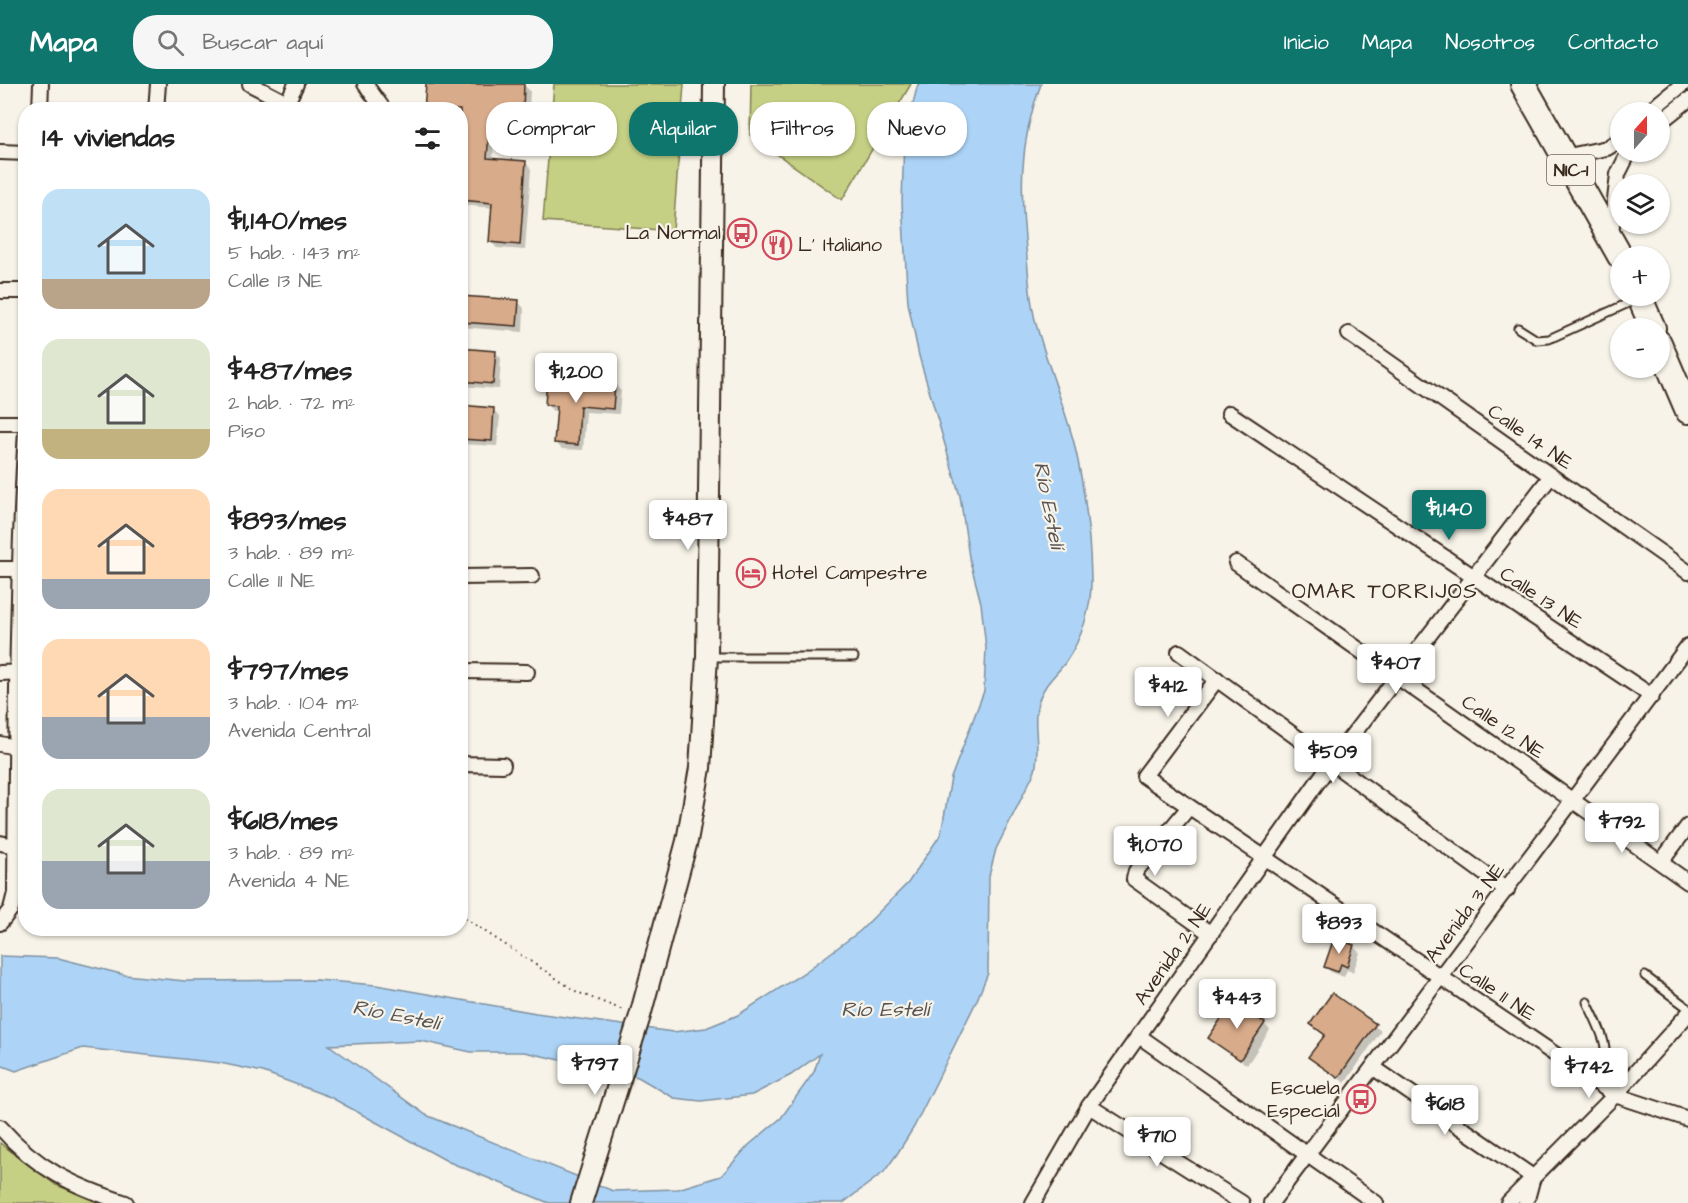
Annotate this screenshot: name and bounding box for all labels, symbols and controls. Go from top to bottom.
search box [133,15,553,69]
text: Mapa [30,23,97,62]
icon: search [154,26,187,59]
text: Buscar aquí [202,27,323,58]
text: Inicio [1284,28,1329,57]
text: Mapa [1362,28,1412,57]
text: Nosotros [1445,28,1535,57]
text: Contacto [1568,28,1658,57]
chip: Comprar [486,102,617,156]
chip: Alquilar [629,102,738,156]
chip: Filtros [750,102,855,156]
chip: Nuevo [867,102,967,156]
north arrow [1610,102,1670,162]
map controls [1610,102,1670,378]
text: 14 viviendas [42,120,175,156]
icon: filters [411,122,444,155]
road number: NIC-1 [1547,155,1595,185]
button: layers [1610,174,1670,234]
text: $1,140/mes [228,203,347,239]
icon: home [90,213,162,285]
bus stop icon: La Normal [726,217,758,249]
place label: La Normal [625,219,721,247]
restaurant icon: L' Italiano [761,229,793,261]
place label: L' Italiano [798,231,882,259]
text: 5 hab. · 143 m² [228,239,361,267]
button: + [1610,246,1670,306]
text: Calle 13 NE [228,267,323,295]
button: − [1610,318,1670,378]
text: $487/mes [228,353,352,389]
pin: $1,200 [527,353,625,404]
text: $1,200 [549,358,603,386]
icon: home [90,363,162,435]
text: 2 hab. · 72 m² [228,389,355,417]
street label: Calle 14 NE [1482,397,1578,477]
text: Piso [228,417,265,445]
water label: Río Estelí [1026,459,1072,555]
pin: $1,140 [1400,490,1498,541]
text: $1,140 [1426,495,1472,523]
pin: $487 [652,500,724,551]
text: $893/mes [228,503,347,539]
text: $487 [663,505,713,533]
icon: home [90,513,162,585]
text: 3 hab. · 89 m² [228,539,355,567]
hotel icon: Hotel Campestre [735,557,767,589]
place label: Hotel Campestre [772,559,927,587]
street label: Calle 13 NE [1494,560,1588,636]
text: Calle 11 NE [228,567,315,595]
district label: OMAR TORRIJOS [1292,577,1478,606]
pin: $407 [1360,644,1432,695]
text: $407 [1371,649,1421,677]
text: $797/mes [228,653,348,689]
icon: home [90,663,162,735]
pin: $412 [1132,667,1204,718]
text: $412 [1149,672,1187,700]
street label: Calle 12 NE [1456,688,1550,766]
text: 3 hab. · 104 m² [228,689,359,717]
text: Avenida Central [228,717,371,745]
pin: $509 [1297,733,1369,784]
text: $509 [1308,738,1358,766]
text: $618/mes [228,803,338,839]
pin: $792 [1586,803,1658,854]
text: $792 [1599,808,1645,836]
icon: home [90,813,162,885]
pin: $1,070 [1106,826,1204,877]
text: $1,070 [1128,831,1182,859]
text: 3 hab. · 89 m² [228,839,355,867]
street label: Avenida 3 NE [1418,857,1512,969]
text: Avenida 4 NE [228,867,349,895]
street label: Avenida 2 NE [1127,897,1219,1011]
pin: $893 [1303,904,1375,955]
text: $893 [1316,909,1362,937]
street label: Calle 11 NE [1453,956,1541,1028]
pin: $443 [1201,979,1273,1030]
text: $443 [1213,984,1261,1012]
water label: Río Estelí [350,992,446,1038]
water label: Río Estelí [841,995,933,1024]
pin: $797 [559,1045,631,1096]
pin: $742 [1553,1048,1625,1099]
text: $797 [571,1050,619,1078]
text: $742 [1565,1053,1613,1081]
place label: Escuela Especial [1267,1074,1340,1125]
bus stop icon: Escuela Especial [1345,1083,1377,1115]
pin: $618 [1409,1085,1481,1136]
text: $618 [1425,1090,1465,1118]
pin: $710 [1121,1117,1193,1168]
text: $710 [1138,1122,1176,1150]

